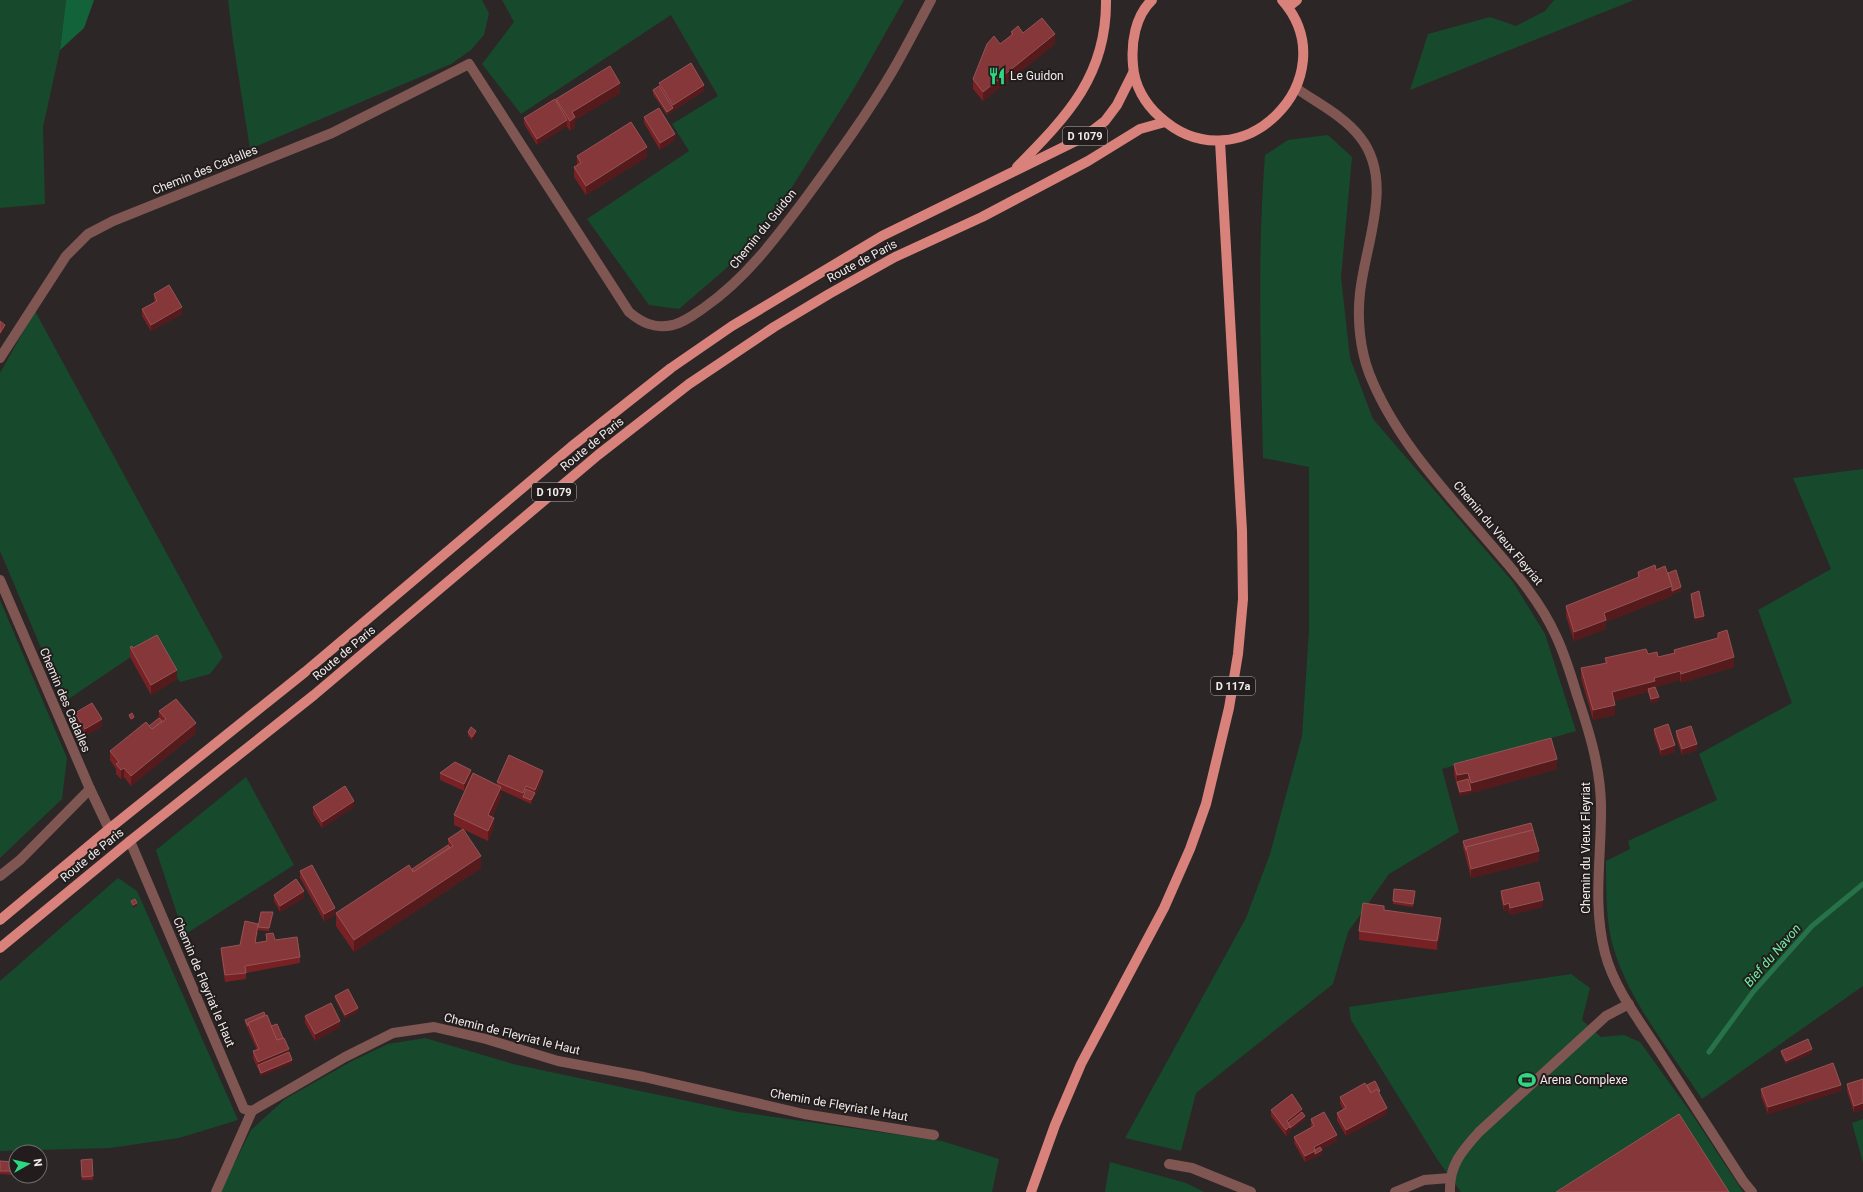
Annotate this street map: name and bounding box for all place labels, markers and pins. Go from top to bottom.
restaurant icon: Le Guidon [987,66,1007,86]
place label: Le Guidon [1010,69,1064,83]
sports icon: Arena Complexe [1517,1070,1537,1090]
place label: Arena Complexe [1540,1073,1628,1087]

